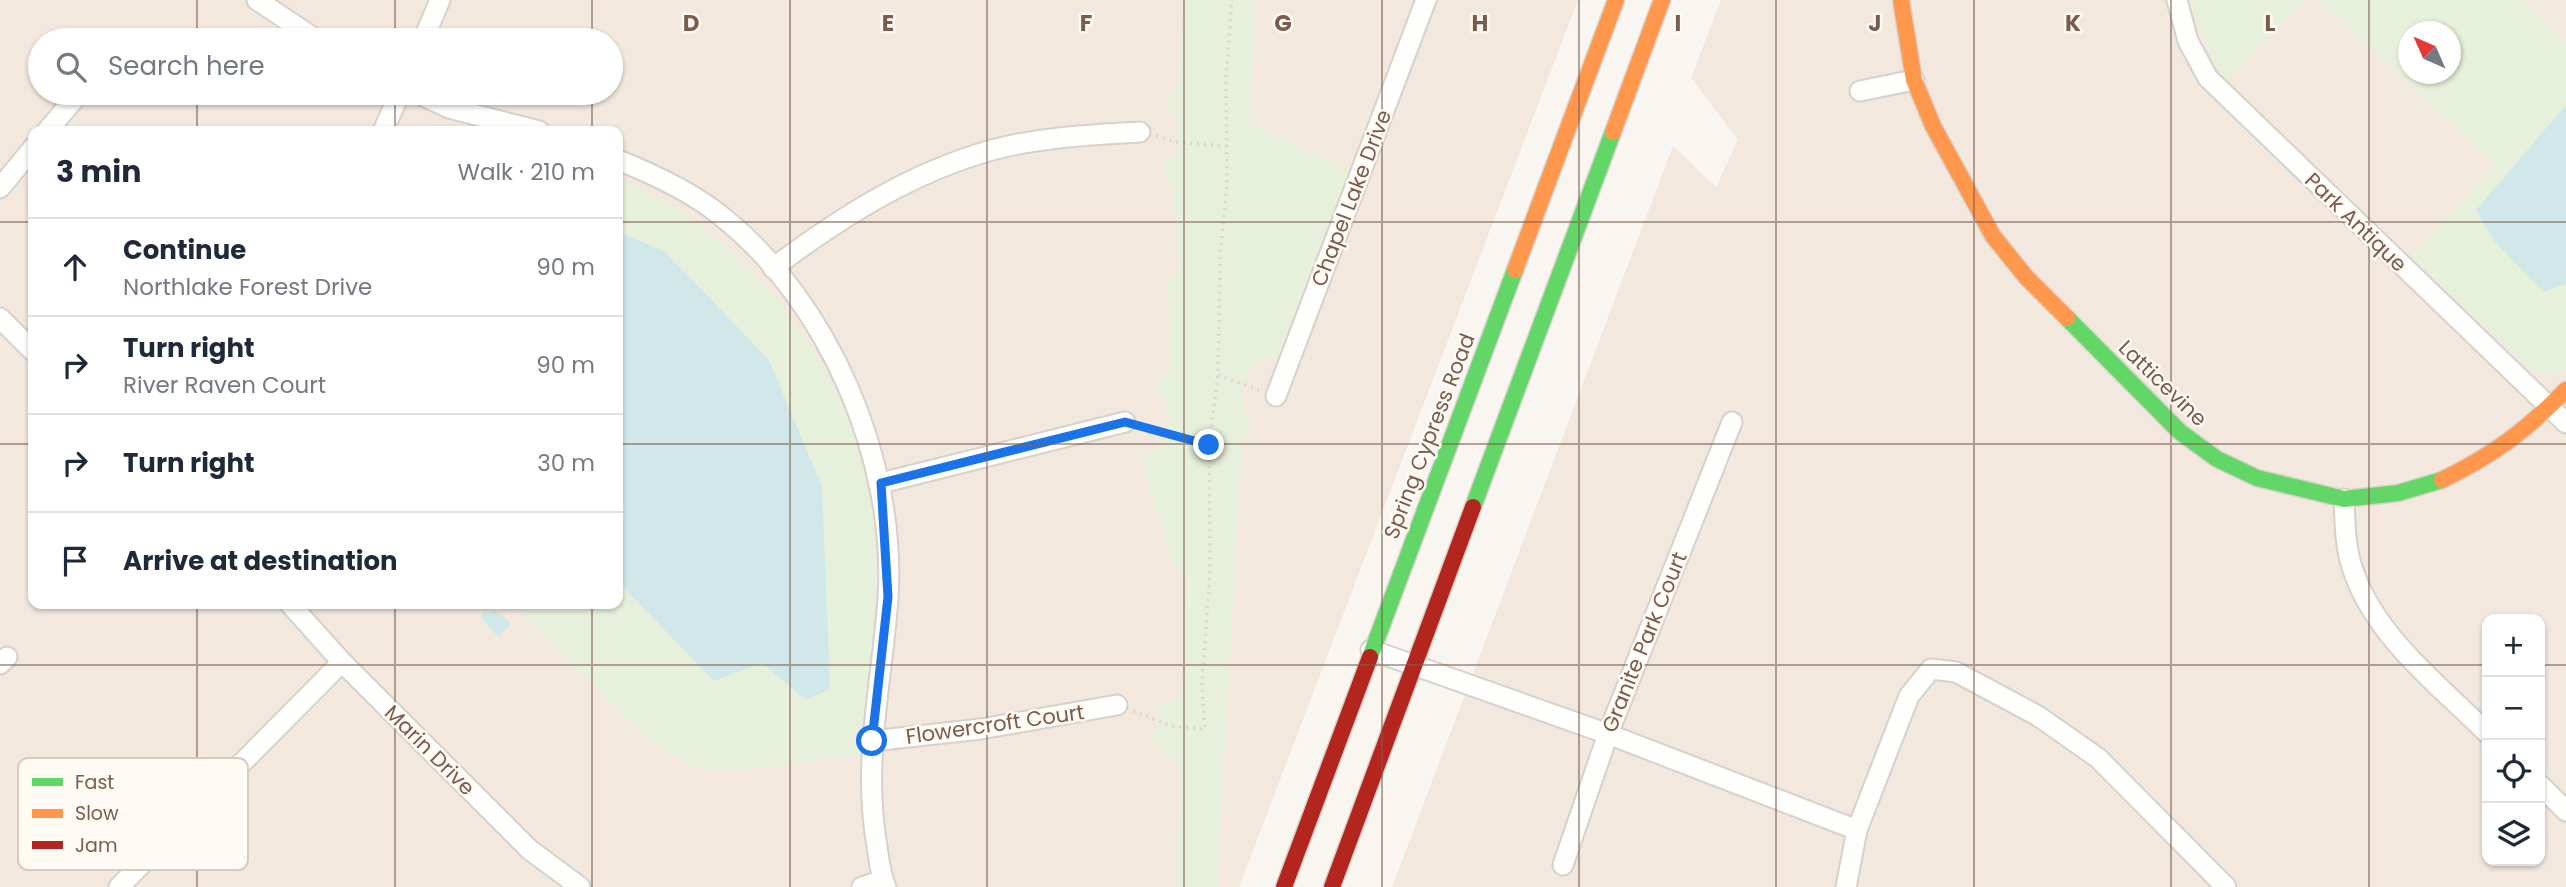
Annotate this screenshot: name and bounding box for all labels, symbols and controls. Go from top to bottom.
text: D [683,7,699,39]
text: E [882,7,894,39]
text: F [1080,7,1092,39]
text: G [1274,7,1292,39]
text: H [1472,7,1488,39]
text: I [1675,7,1681,39]
text: J [1868,7,1882,39]
text: K [2065,7,2081,39]
text: L [2265,7,2276,39]
north arrow [2398,21,2461,84]
search box [28,28,623,105]
icon: search [52,48,90,86]
text: Search here [108,48,265,84]
street label: Chapel Lake Drive [1304,105,1398,291]
text: 3 min [56,150,141,193]
text: Walk · 210 m [457,156,595,188]
street label: Park Antique [2299,166,2413,278]
text: Continue [123,232,246,268]
icon: ahead [56,248,94,286]
text: 90 m [536,251,595,283]
text: Northlake Forest Drive [123,271,372,303]
street label: Spring Cypress Road [1376,329,1482,543]
text: Turn right [123,330,255,366]
street label: Latticevine [2112,333,2214,433]
icon: right [56,346,94,384]
text: 90 m [536,349,595,381]
text: River Raven Court [123,369,326,401]
route end [1193,429,1224,460]
icon: right [56,444,94,482]
text: Turn right [123,445,255,481]
text: 30 m [537,447,595,479]
icon: arrive [56,542,94,580]
text: Arrive at destination [123,543,398,579]
street label: Granite Park Court [1595,547,1693,737]
map controls [2482,614,2545,866]
button: + [2482,614,2545,677]
button: − [2482,677,2545,740]
street label: Flowercroft Court [904,697,1086,751]
street label: Marin Drive [378,698,482,802]
route start [856,725,887,756]
button: locate [2482,740,2545,803]
legend [18,758,248,870]
text: Fast [75,769,114,796]
text: Slow [75,800,119,827]
button: layers [2482,803,2545,866]
text: Jam [75,832,117,859]

